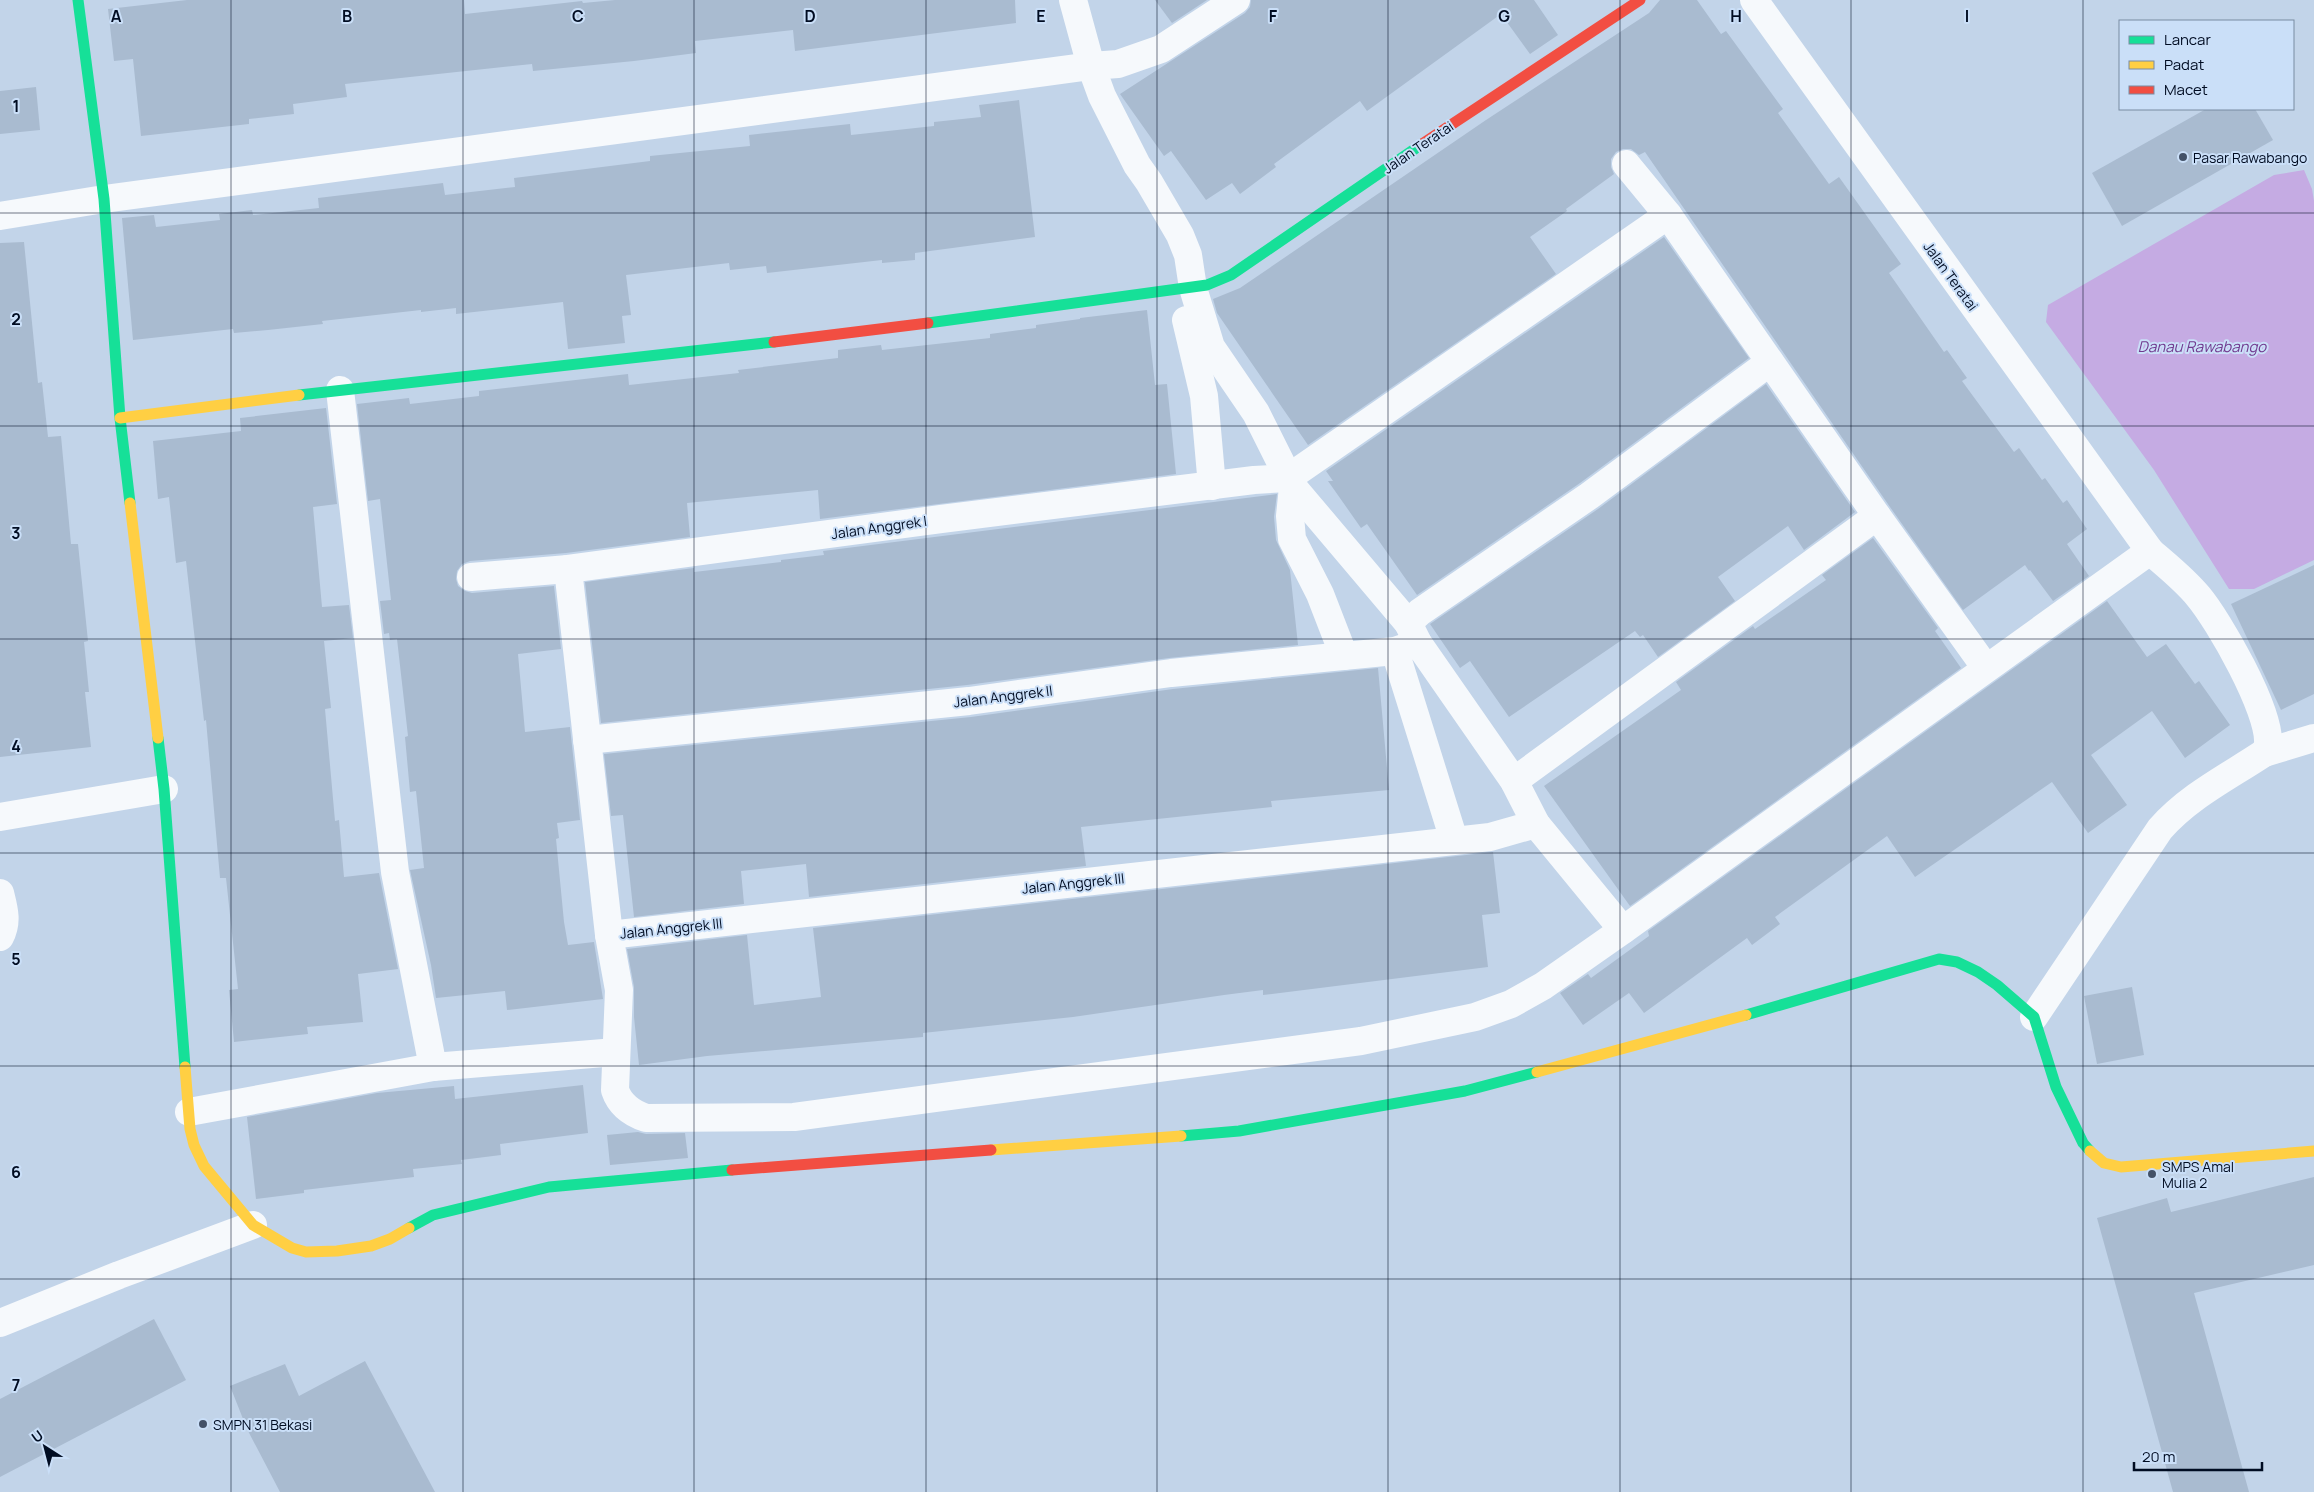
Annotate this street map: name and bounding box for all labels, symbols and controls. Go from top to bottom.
text: A [111,5,122,27]
text: B [342,5,352,27]
text: C [572,5,584,27]
text: D [804,5,816,27]
text: E [1036,5,1046,27]
text: F [1269,5,1278,27]
text: G [1498,5,1510,27]
text: H [1730,5,1742,27]
text: I [1965,5,1969,27]
legend [2119,20,2294,110]
text: Lancar [2164,29,2211,50]
text: Padat [2164,54,2204,75]
text: Macet [2164,79,2208,100]
text: 1 [12,95,20,117]
street label: Jalan Teratai [1379,116,1457,178]
place label: Pasar Rawabango [2193,148,2307,167]
marker: Pasar Rawabango [2177,151,2189,163]
street label: Jalan Teratai [1919,238,1983,314]
text: 2 [11,308,21,330]
water label: Danau Rawabango [2138,336,2267,357]
street label: Jalan Anggrek I [830,511,928,543]
text: 3 [11,522,21,544]
street label: Jalan Anggrek II [952,681,1054,711]
text: 4 [11,735,21,757]
street label: Jalan Anggrek III [1021,868,1125,898]
street label: Jalan Anggrek III [619,913,723,943]
text: 5 [11,948,21,970]
place label: SMPS Amal Mulia 2 [2162,1157,2234,1192]
text: 6 [11,1161,21,1183]
marker: SMPS Amal Mulia 2 [2146,1168,2158,1180]
text: 7 [12,1374,20,1396]
place label: SMPN 31 Bekasi [213,1415,312,1434]
marker: SMPN 31 Bekasi [197,1418,209,1430]
north arrow [20,1422,70,1472]
text: U [27,1425,47,1447]
scale bar [2134,1440,2262,1472]
text: 20 m [2142,1446,2175,1467]

